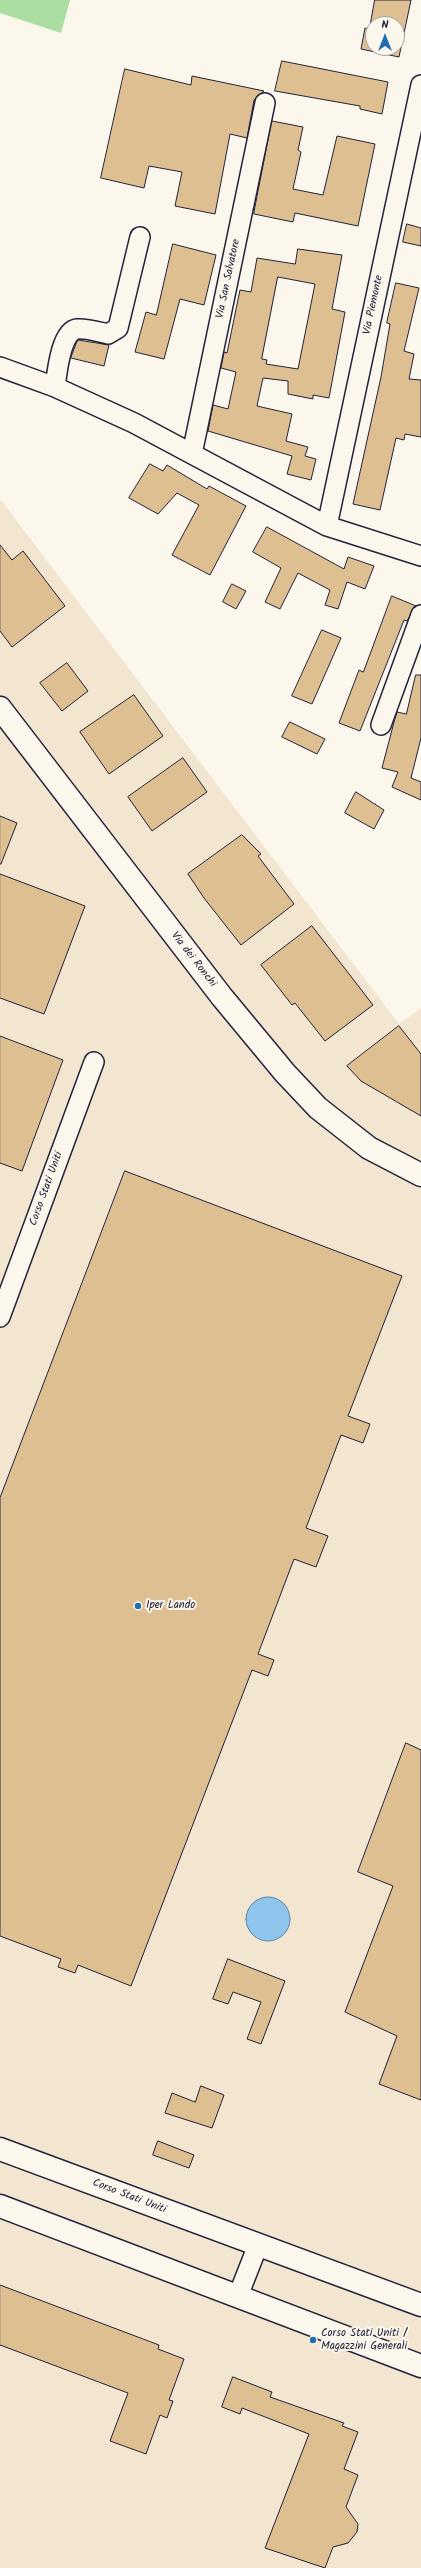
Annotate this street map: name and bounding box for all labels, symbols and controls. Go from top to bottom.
north arrow [365,16,405,56]
text: N [382,16,388,34]
street label: Via San Salvatore [214,238,244,320]
street label: Via Piemonte [361,274,387,336]
street label: Via dei Ronchi [167,930,219,990]
street label: Corso Stati Uniti [27,1150,67,1228]
place label: Iper Lando [146,1599,195,1613]
marker: Iper Lando [133,1601,143,1611]
street label: Corso Stati Uniti [90,2177,168,2217]
place label: Corso Stati Uniti / Magazzini Generali [321,2327,407,2353]
marker: Corso Stati Uniti / Magazzini Generali [308,2335,318,2345]

